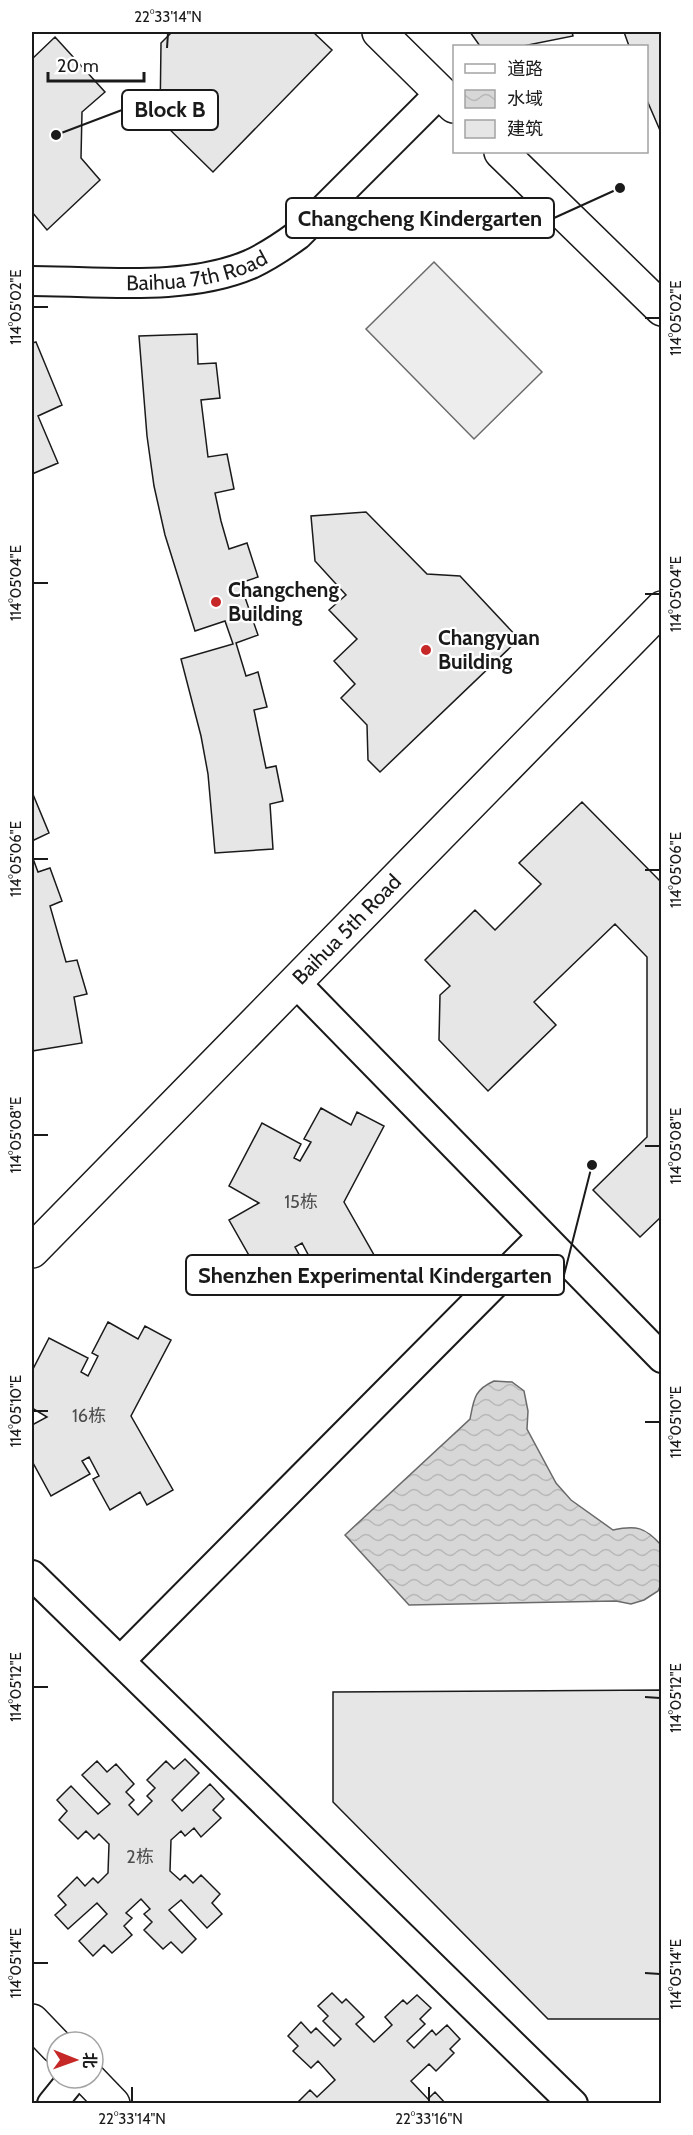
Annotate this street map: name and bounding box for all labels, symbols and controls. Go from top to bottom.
text: 22°33'14"N [134,8,202,26]
scale bar [48,45,144,83]
legend [453,45,648,153]
text: 20 m [57,55,99,77]
text: 道路 [507,58,543,80]
text: 水域 [507,88,543,110]
callout: Block B [122,90,218,130]
text: Block B [134,96,206,123]
text: 建筑 [507,118,543,140]
callout: Changcheng Kindergarten [286,198,554,238]
text: Changcheng Kindergarten [298,205,542,232]
street label: Baihua 7th Road [126,245,271,295]
text: 114°05'02"E [7,269,25,345]
text: 114°05'02"E [667,280,685,356]
text: 114°05'04"E [7,545,25,621]
text: 114°05'04"E [667,556,685,632]
place label: Changcheng Building [228,577,339,626]
marker: Changcheng Building [209,595,223,609]
place label: Changyuan Building [438,625,540,674]
marker: Changyuan Building [419,643,433,657]
text: 114°05'06"E [7,821,25,897]
text: 114°05'06"E [667,832,685,908]
street label: Baihua 5th Road [287,869,406,990]
text: 114°05'08"E [7,1097,25,1173]
text: 114°05'08"E [667,1108,685,1184]
house number: 15栋 [284,1191,318,1213]
callout: Shenzhen Experimental Kindergarten [186,1255,564,1295]
text: Shenzhen Experimental Kindergarten [198,1262,552,1289]
text: 114°05'10"E [7,1375,25,1447]
text: 114°05'10"E [667,1386,685,1458]
house number: 16栋 [72,1405,106,1427]
text: 114°05'12"E [7,1652,25,1722]
text: 114°05'12"E [667,1663,685,1733]
house number: 2栋 [126,1846,154,1868]
text: 114°05'14"E [7,1928,25,1998]
text: 114°05'14"E [667,1939,685,2009]
north arrow [45,2030,105,2090]
text: 北 [80,2052,99,2068]
text: 22°33'14"N [98,2110,166,2128]
text: 22°33'16"N [395,2110,463,2128]

